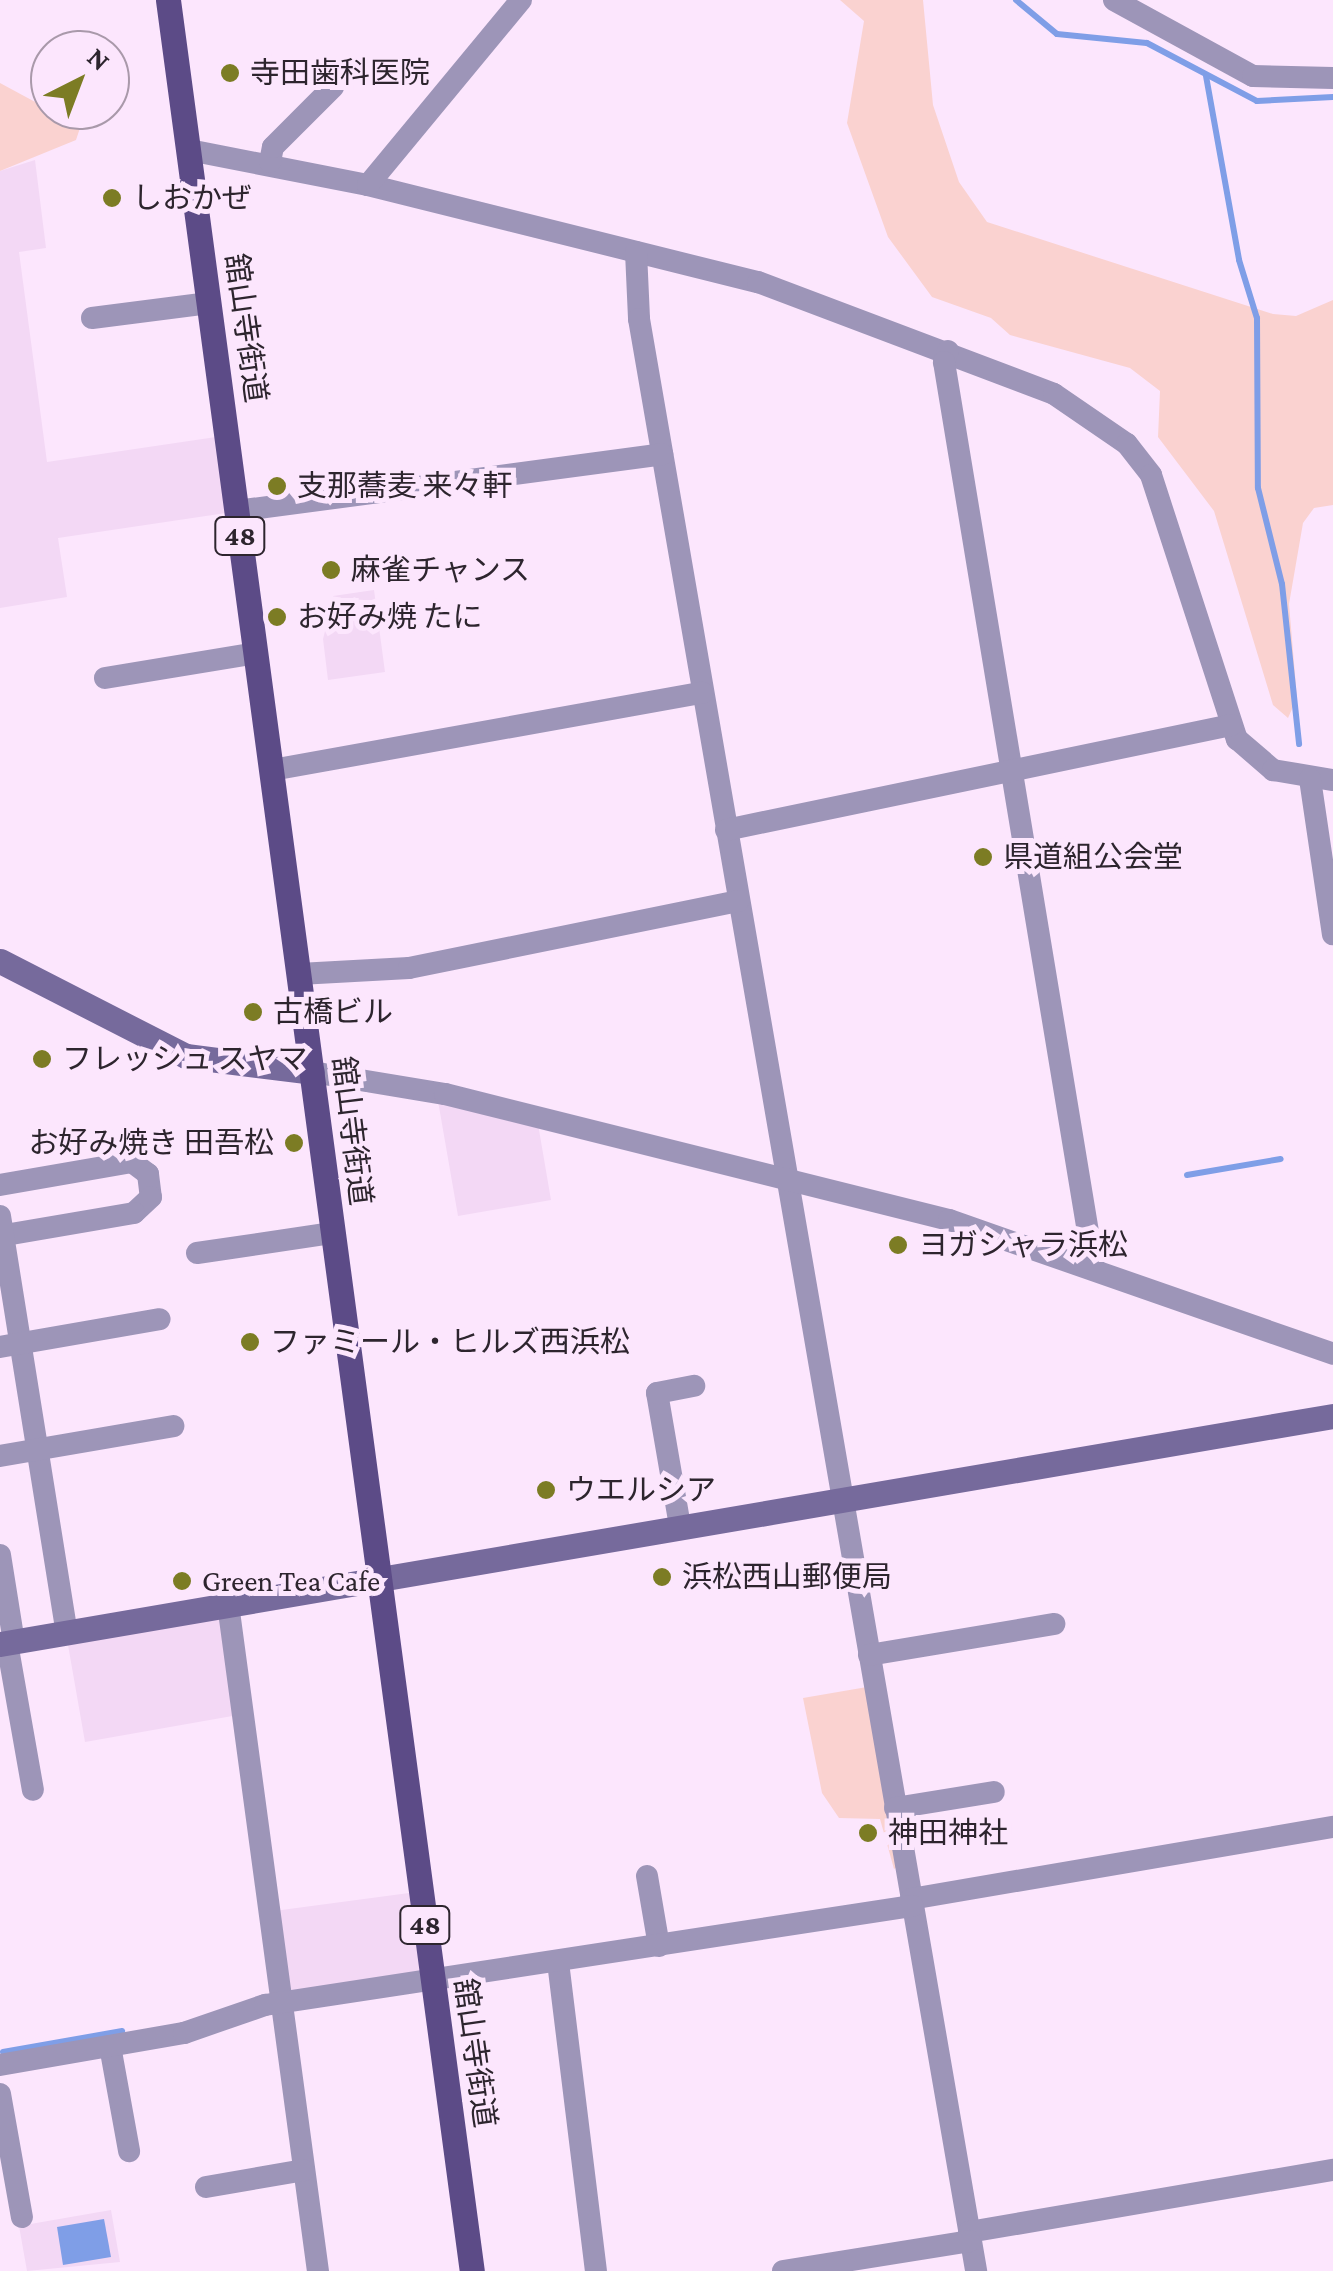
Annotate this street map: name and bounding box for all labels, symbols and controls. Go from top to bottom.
north arrow [30,30,130,130]
text: N [82,41,117,77]
place label: 寺田歯科医院 [250,55,430,91]
marker: 寺田歯科医院 [219,62,241,84]
place label: しおかぜ [132,180,252,216]
marker: しおかぜ [101,187,123,209]
street label: 舘山寺街道 [218,251,274,405]
place label: 支那蕎麦 来々軒 [297,468,513,504]
marker: 支那蕎麦 来々軒 [266,475,288,497]
road number: 48 [212,513,268,559]
place label: 麻雀チャンス [351,552,531,588]
marker: 麻雀チャンス [320,559,342,581]
place label: お好み焼 たに [297,599,483,635]
marker: お好み焼 たに [266,606,288,628]
place label: 県道組公会堂 [1003,839,1183,875]
marker: 県道組公会堂 [972,846,994,868]
place label: 古橋ビル [273,994,393,1030]
marker: 古橋ビル [242,1001,264,1023]
place label: フレッシュ スヤマ [62,1041,308,1077]
marker: フレッシュ スヤマ [31,1048,53,1070]
street label: 舘山寺街道 [325,1054,379,1208]
place label: お好み焼き 田吾松 [28,1125,274,1161]
marker: お好み焼き 田吾松 [283,1132,305,1154]
place label: ヨガシャラ浜松 [918,1227,1128,1263]
marker: ヨガシャラ浜松 [887,1234,909,1256]
place label: ファミール・ヒルズ西浜松 [270,1324,630,1360]
marker: ファミール・ヒルズ西浜松 [239,1331,261,1353]
place label: ウエルシア [566,1472,716,1508]
marker: ウエルシア [535,1479,557,1501]
place label: 浜松西山郵便局 [682,1559,892,1595]
place label: Green Tea Cafe [202,1563,380,1599]
marker: 浜松西山郵便局 [651,1566,673,1588]
marker: Green Tea Cafe [171,1570,193,1592]
place label: 神田神社 [888,1815,1008,1851]
marker: 神田神社 [857,1822,879,1844]
road number: 48 [398,1902,452,1948]
street label: 舘山寺街道 [447,1976,503,2130]

